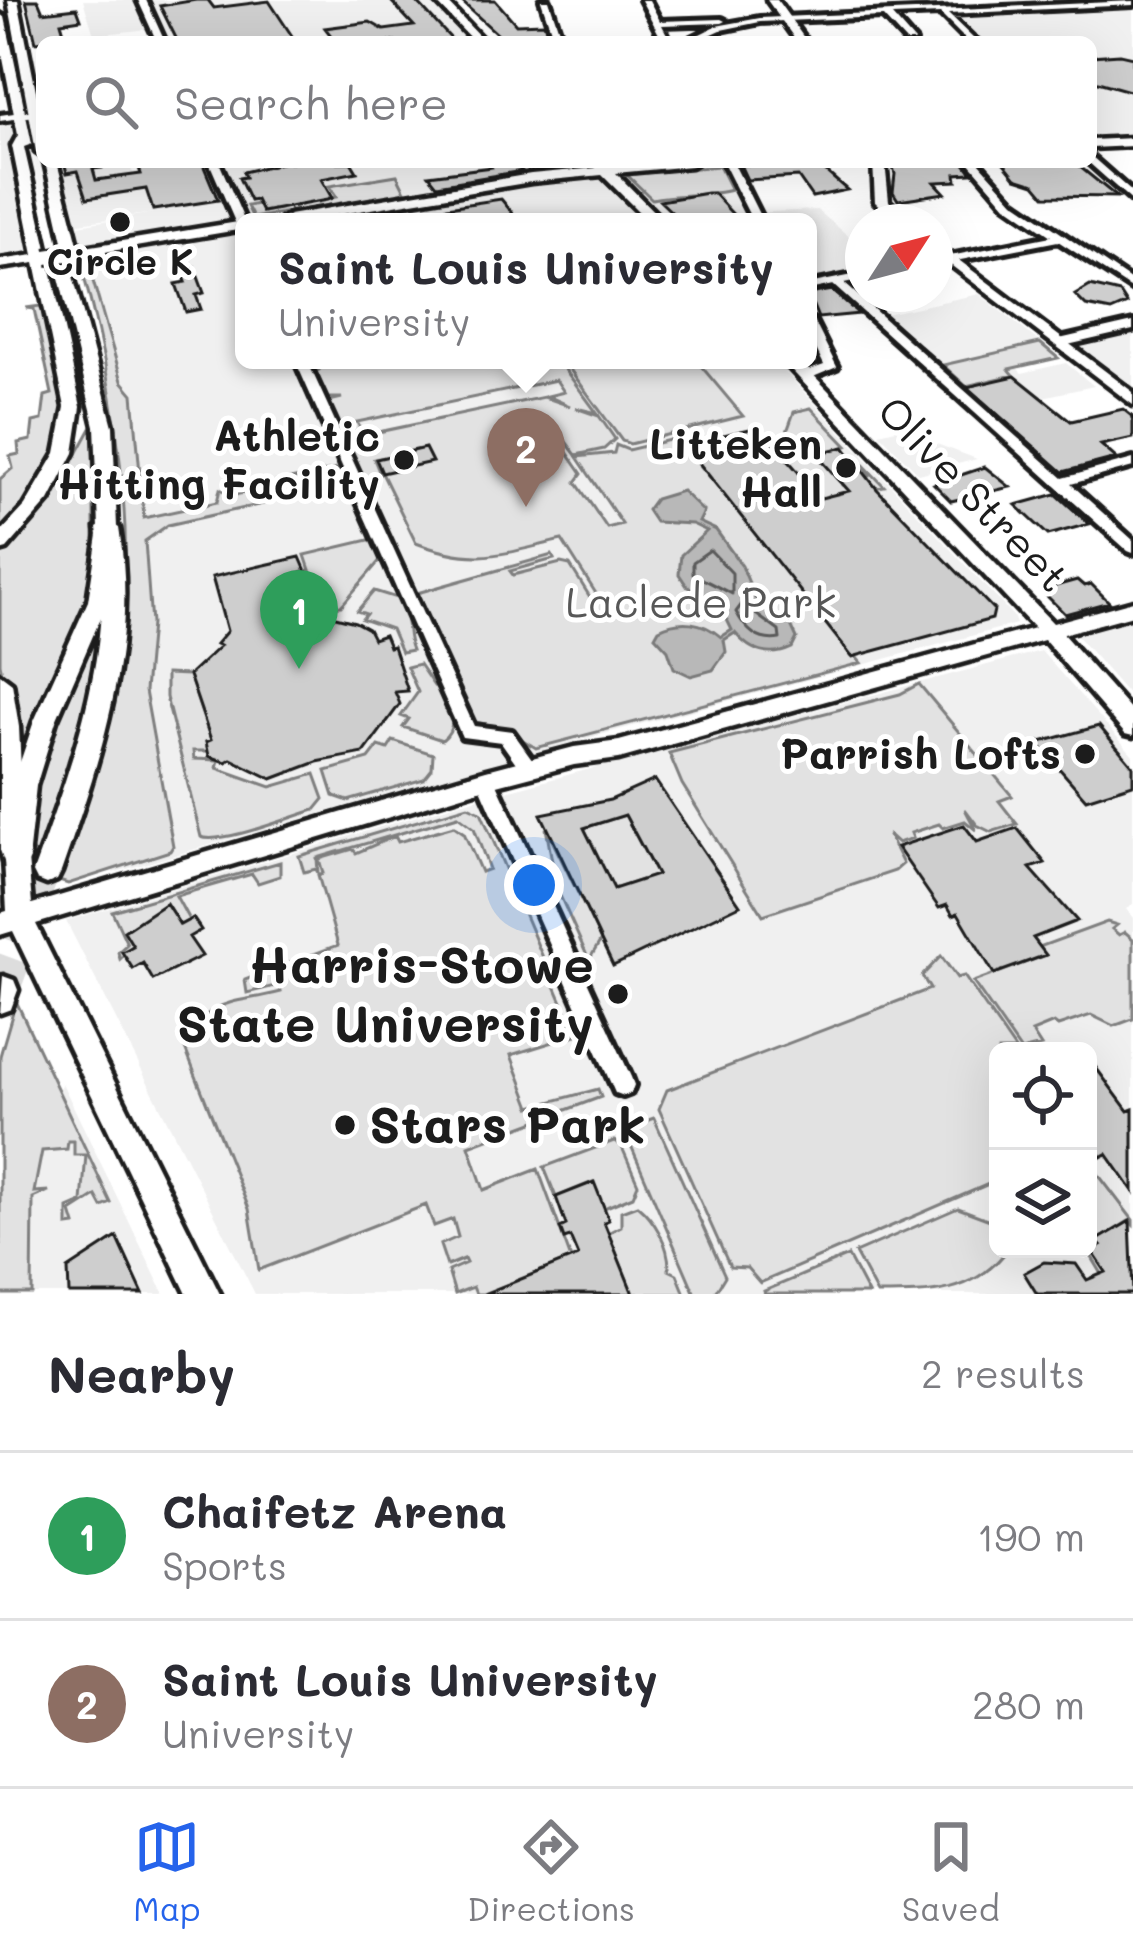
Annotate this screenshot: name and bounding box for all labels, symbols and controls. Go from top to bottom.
search box [36,36,1097,168]
icon: search [78,69,144,135]
text: Search here [174,73,448,131]
north arrow [845,204,953,312]
marker: Circle K [107,209,133,235]
popup [235,213,817,369]
place label: Circle K [47,237,194,284]
text: Saint Louis University [278,237,774,295]
text: University [278,295,470,346]
street label: Olive Street [867,383,1081,603]
place label: Athletic Hitting Facility [57,407,380,510]
pin: 2 [487,408,565,507]
place label: Litteken Hall [649,415,822,518]
marker: Athletic Hitting Facility [391,447,417,473]
marker: Litteken Hall [833,455,859,481]
pin: 1 [260,570,338,669]
park label: Laclede Park [566,574,836,629]
place label: Parrish Lofts [780,725,1061,780]
marker: Parrish Lofts [1072,741,1098,767]
your location [504,855,564,915]
place label: Harris-Stowe State University [176,929,594,1055]
marker: Harris-Stowe State University [605,981,631,1007]
map controls [989,1042,1097,1258]
button: locate [989,1042,1097,1150]
place label: Stars Park [369,1089,646,1156]
marker: Stars Park [332,1112,358,1138]
button: layers [989,1150,1097,1258]
text: Nearby [48,1339,235,1406]
text: 2 results [921,1347,1085,1398]
text: Chaifetz Arena [162,1481,507,1539]
text: 1 [78,1510,96,1561]
text: 190 m [977,1510,1085,1561]
text: Sports [162,1539,287,1590]
text: Saint Louis University [162,1649,658,1707]
text: 2 [76,1678,98,1729]
text: 280 m [972,1678,1085,1729]
text: University [162,1707,354,1758]
tab: Map [133,1814,201,1929]
tab: Directions [467,1814,635,1929]
tab: Saved [902,1814,1000,1929]

